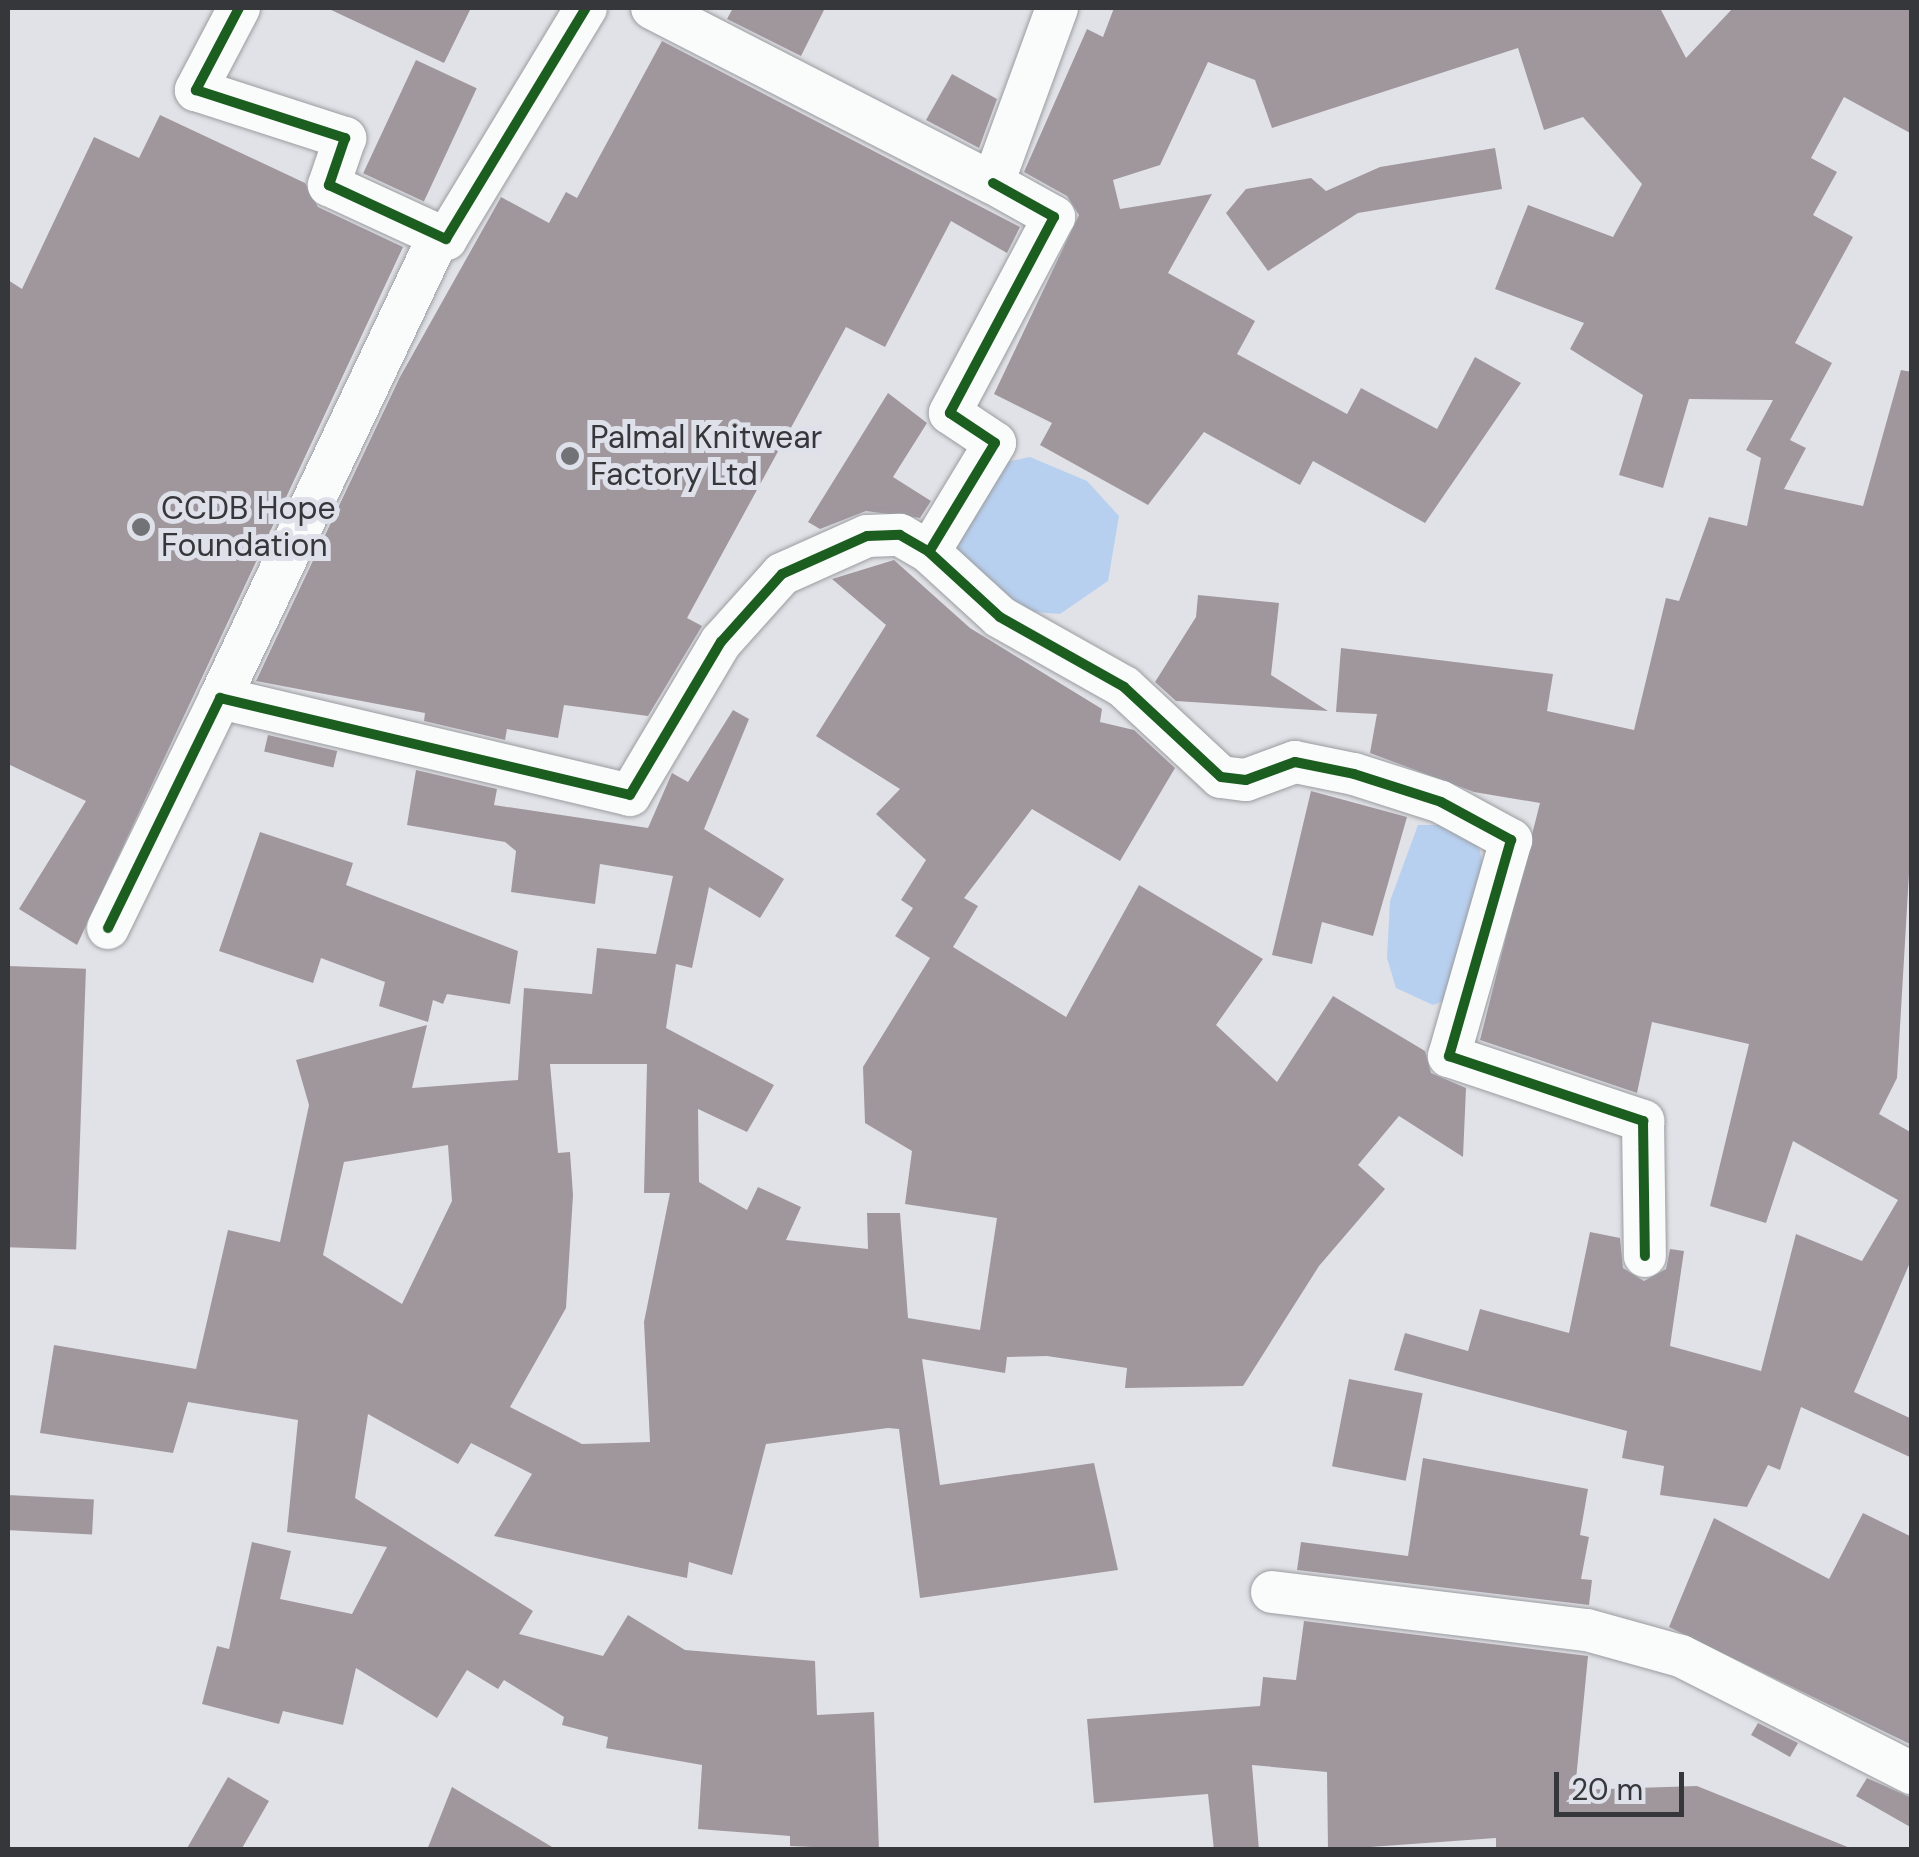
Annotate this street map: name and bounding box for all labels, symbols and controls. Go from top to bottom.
place label: Palmal Knitwear Factory Ltd [590,419,822,494]
marker: Palmal Knitwear Factory Ltd [559,445,581,467]
place label: CCDB Hope Foundation [161,490,336,565]
marker: CCDB Hope Foundation [130,516,152,538]
scale bar [1559,1752,1689,1814]
text: 20 m [1571,1770,1643,1809]

